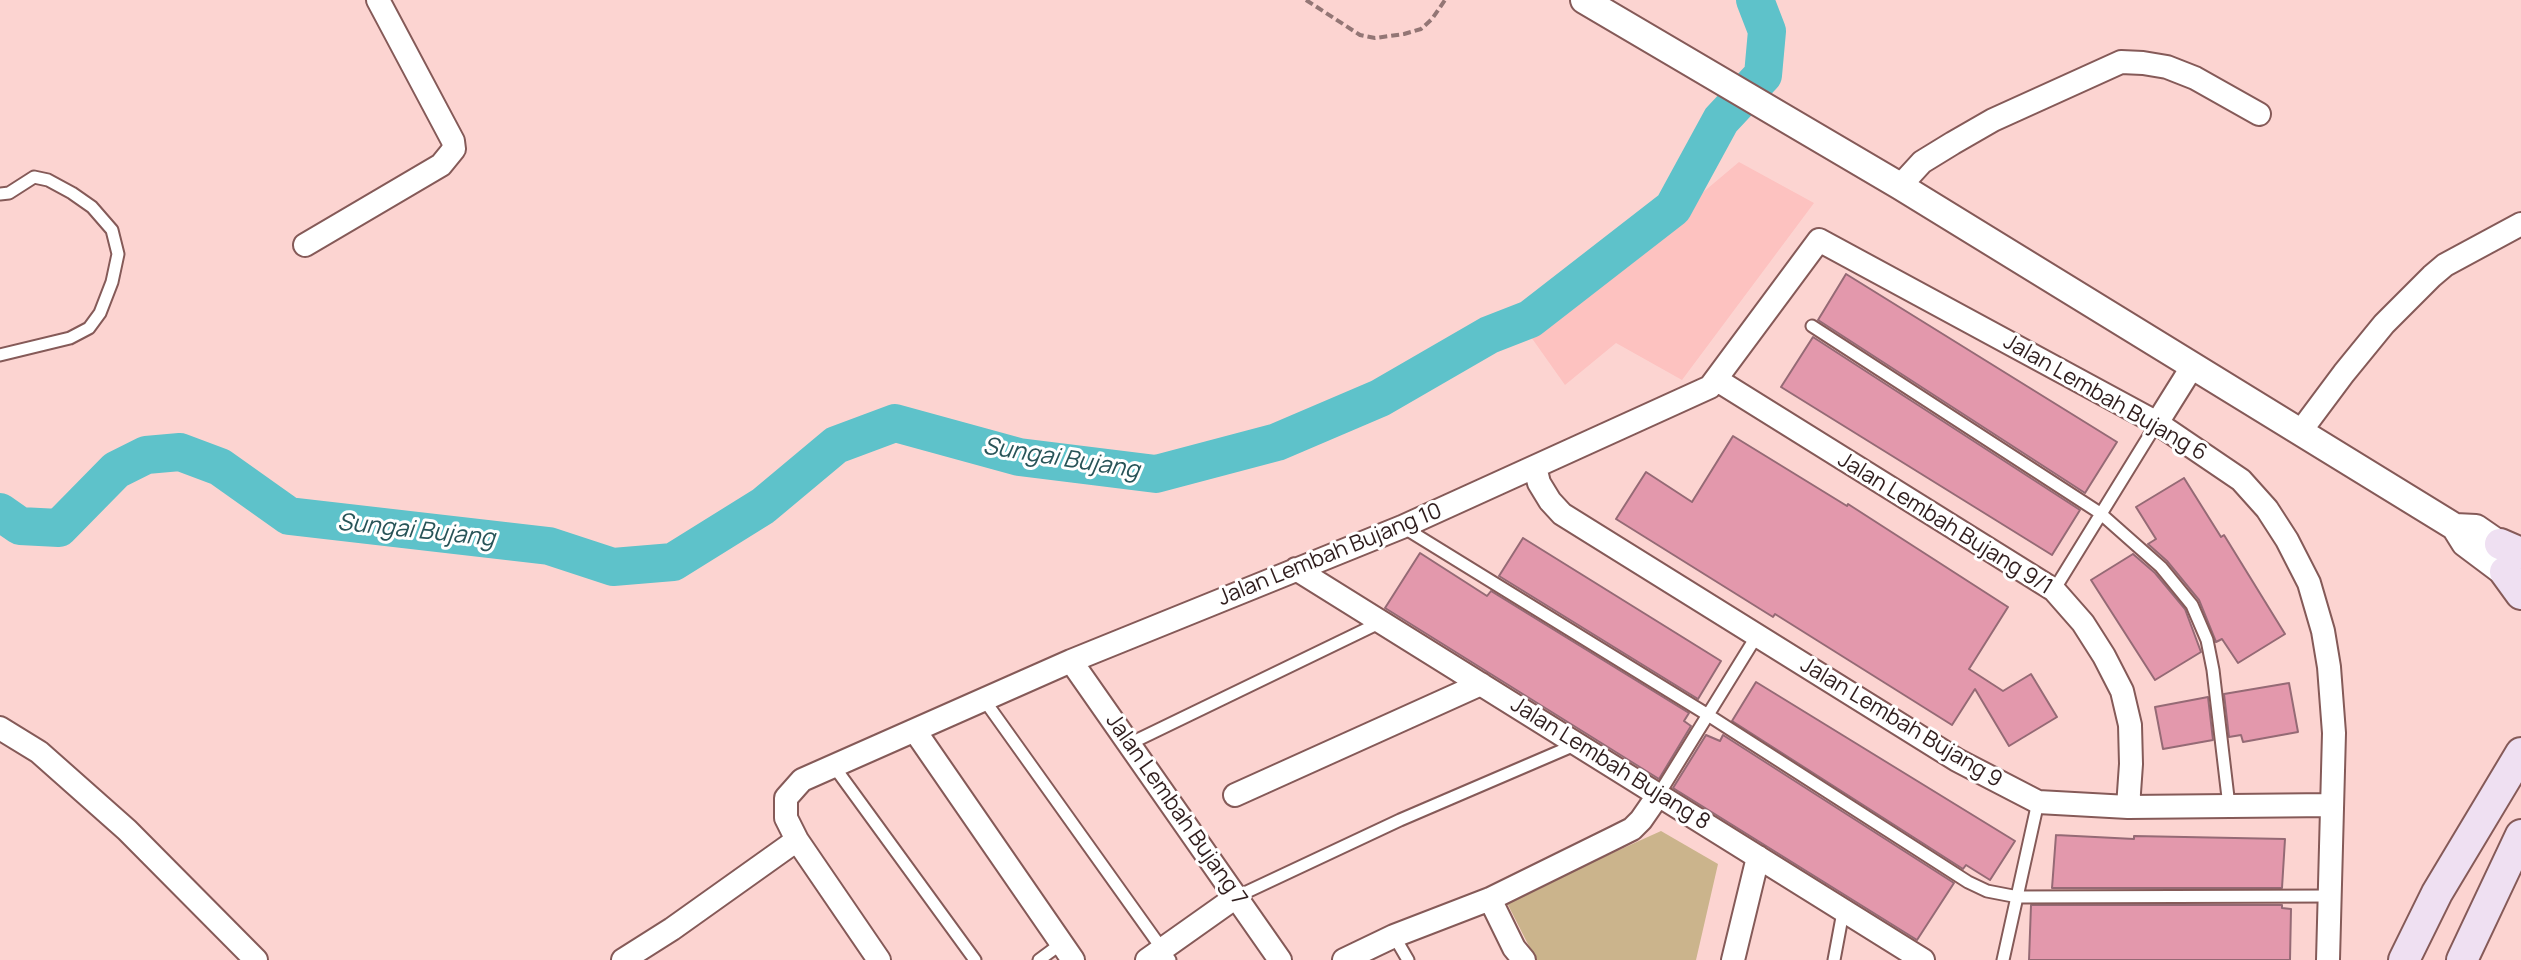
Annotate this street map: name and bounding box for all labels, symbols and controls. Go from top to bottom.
street label: Jalan Lembah Bujang 6 [1998,329,2212,467]
water label: Sungai Bujang [981,432,1141,486]
street label: Jalan Lembah Bujang 9/1 [1833,447,2057,601]
street label: Jalan Lembah Bujang 10 [1214,498,1446,612]
water label: Sungai Bujang [336,508,496,554]
street label: Jalan Lembah Bujang 9 [1795,652,2007,794]
street label: Jalan Lembah Bujang 8 [1506,692,1714,836]
street label: Jalan Lembah Bujang 7 [1100,709,1252,911]

